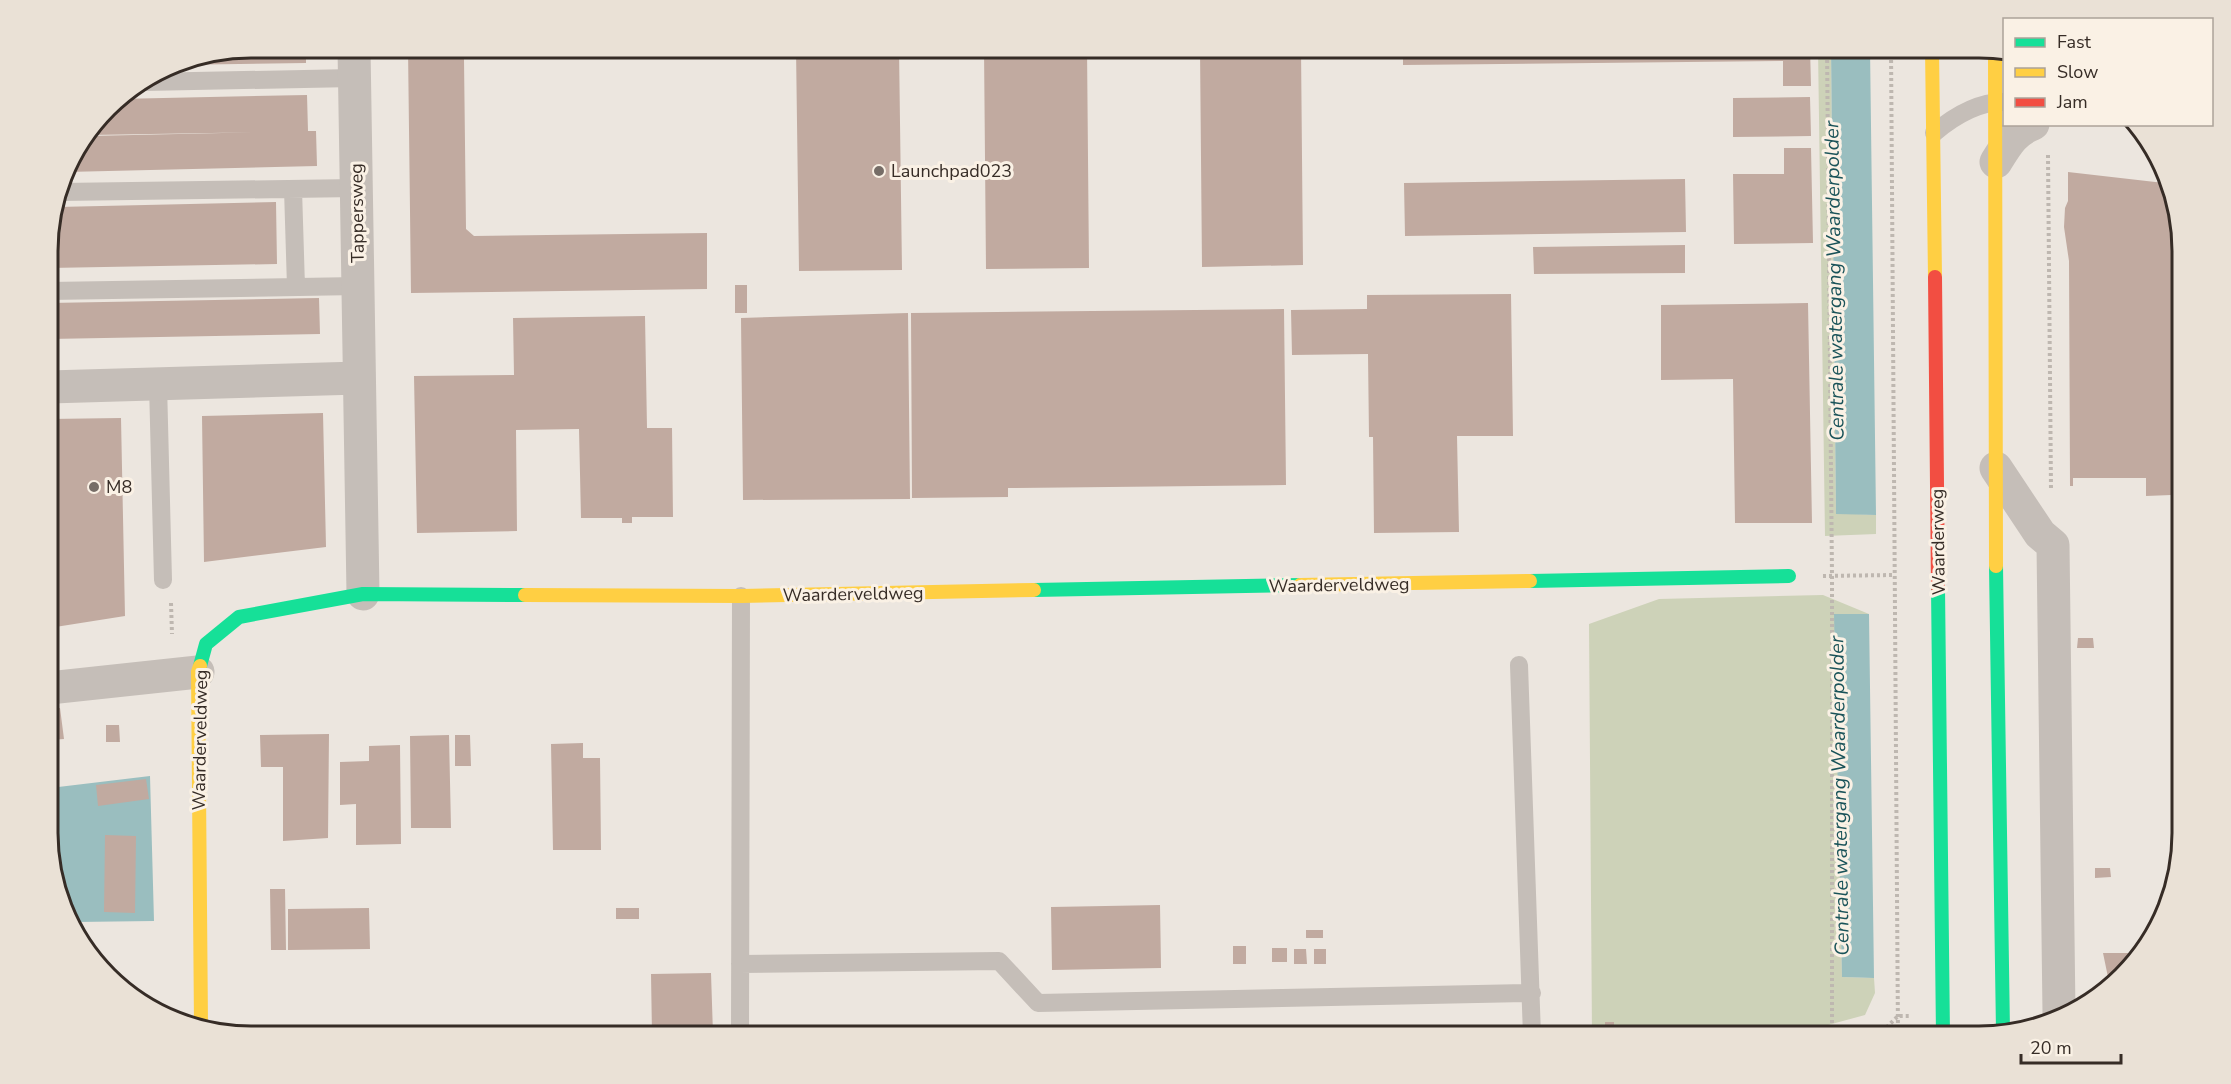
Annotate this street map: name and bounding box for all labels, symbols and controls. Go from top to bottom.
legend [2003,18,2213,126]
text: Fast [2057,30,2092,54]
text: Slow [2057,60,2098,84]
text: Jam [2056,90,2088,114]
water label: Centrale watergang Waarderpolder [1818,120,1851,441]
place label: Launchpad023 [891,159,1012,183]
street label: Tappersweg [344,163,370,263]
marker: Launchpad023 [872,164,886,178]
place label: M8 [106,475,132,499]
marker: M8 [87,480,101,494]
street label: Waarderweg [1925,489,1951,595]
street label: Waarderveldweg [1268,572,1410,598]
street label: Waarderveldweg [782,581,924,607]
water label: Centrale watergang Waarderpolder [1823,635,1856,956]
street label: Waarderveldweg [187,669,213,811]
scale bar [2021,1027,2122,1065]
text: 20 m [2030,1036,2072,1060]

